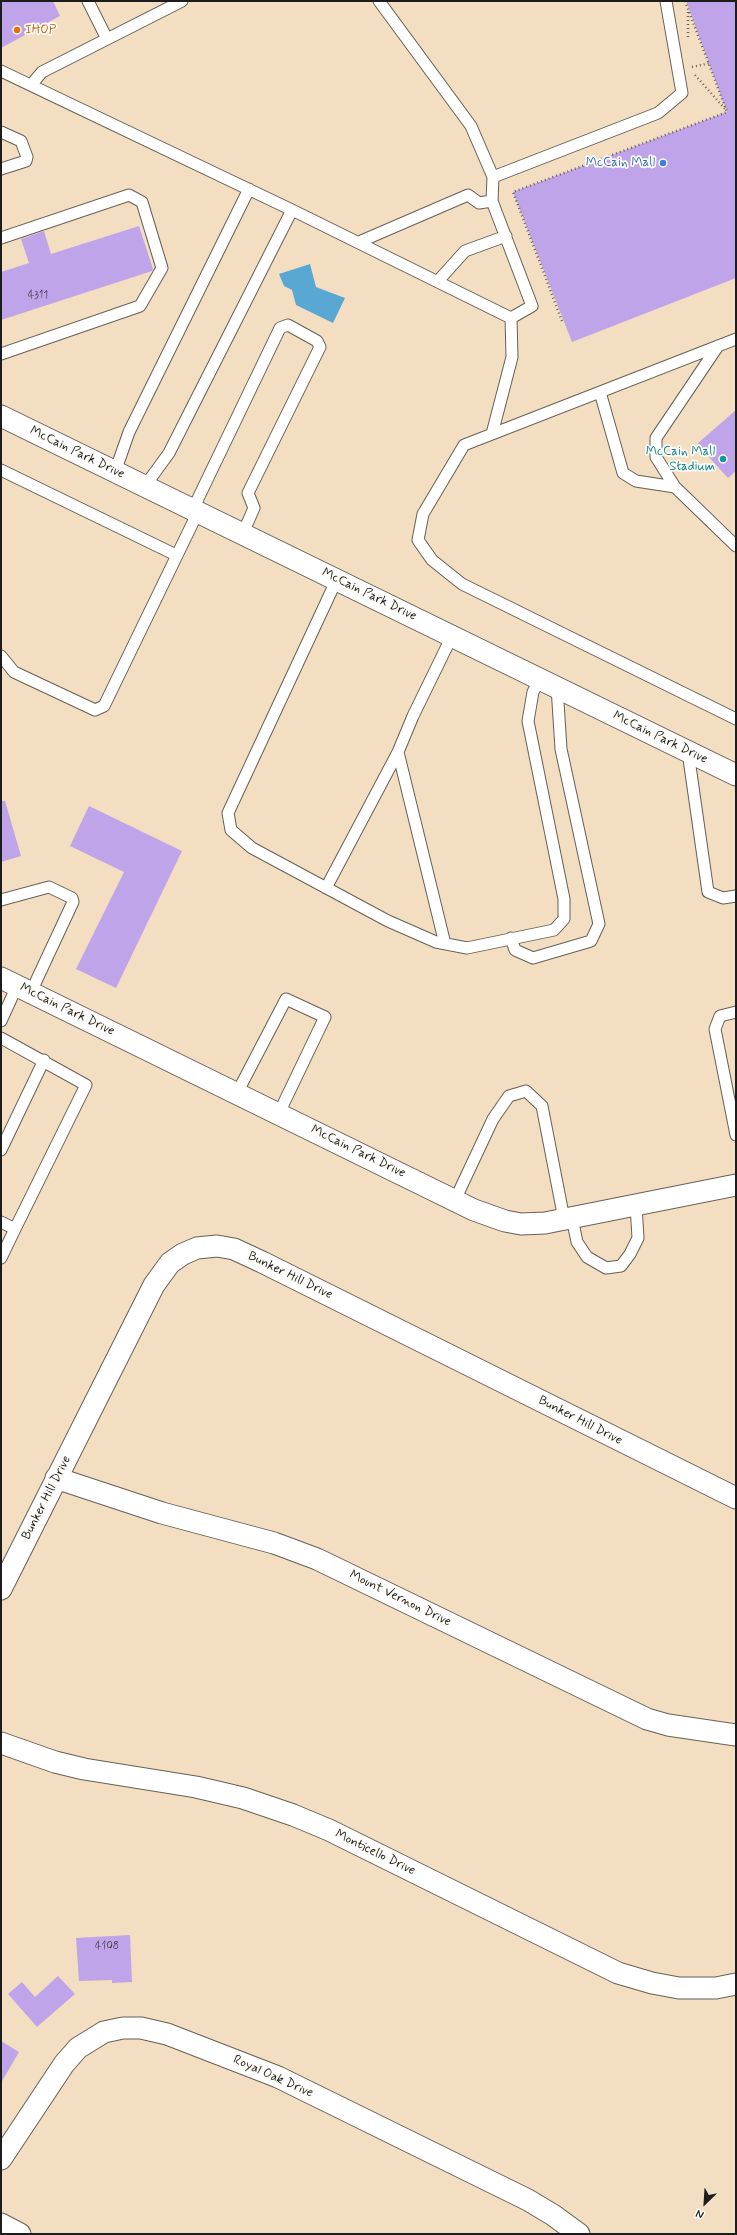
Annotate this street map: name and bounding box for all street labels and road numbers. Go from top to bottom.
street label: McCain Park Drive [27,423,127,483]
street label: McCain Park Drive [319,565,419,625]
street label: McCain Park Drive [610,708,710,768]
street label: McCain Park Drive [17,980,117,1040]
street label: McCain Park Drive [308,1122,408,1182]
street label: Bunker Hill Drive [245,1249,335,1303]
street label: Bunker Hill Drive [535,1393,625,1449]
street label: Bunker Hill Drive [19,1453,75,1543]
street label: Mount Vernon Drive [347,1568,453,1630]
street label: Monticello Drive [332,1827,418,1879]
street label: Royal Oak Drive [231,2052,315,2102]

